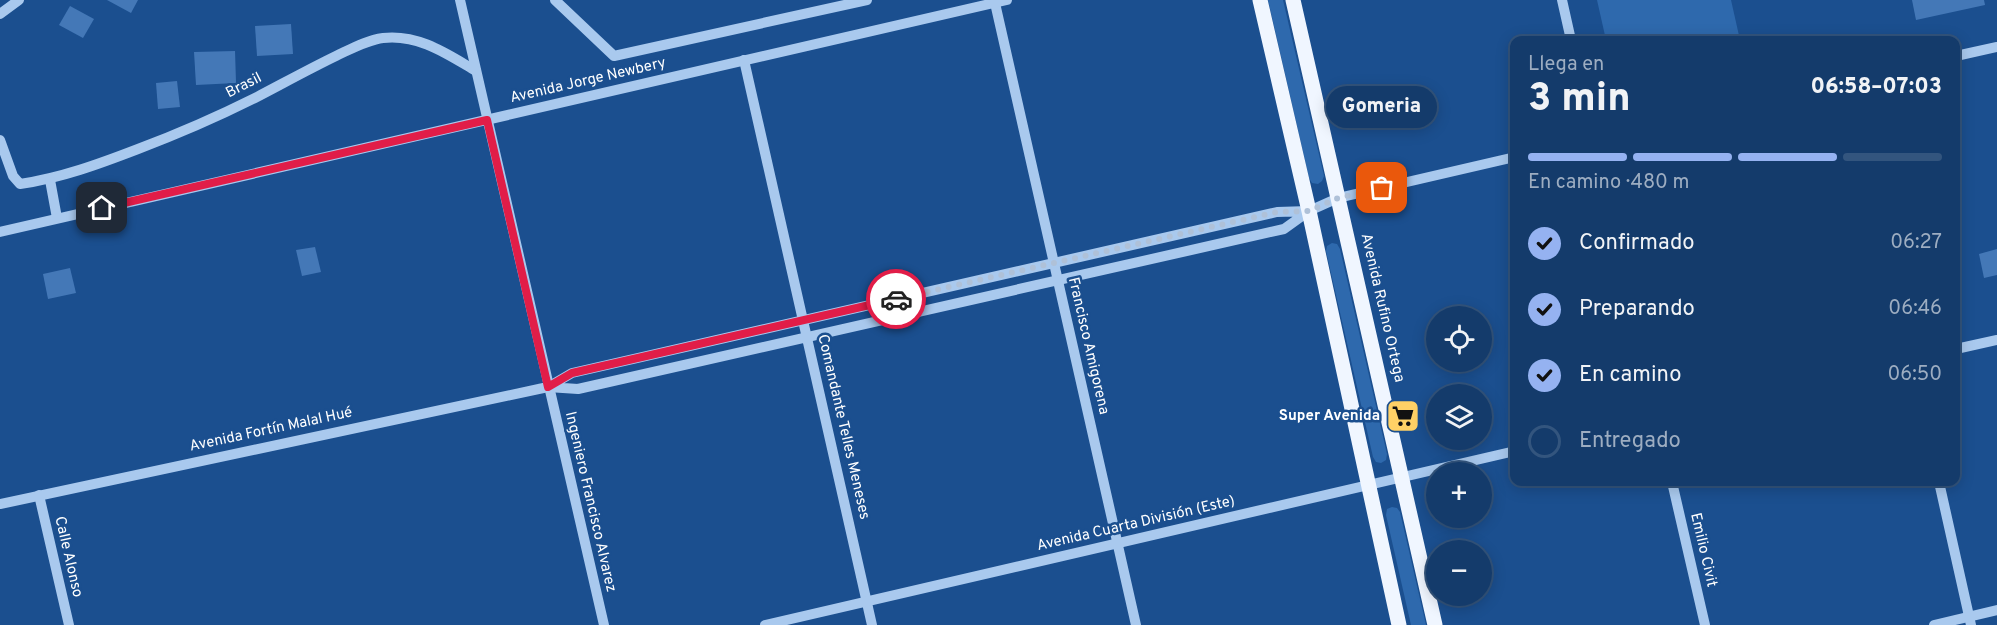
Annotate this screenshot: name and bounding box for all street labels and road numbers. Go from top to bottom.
street label: Avenida Jorge Newbery [508,54,668,108]
street label: Brasil [223,69,265,103]
street label: Avenida Rufino Ortega [1356,232,1408,384]
street label: Francisco Amigorena [1063,276,1113,416]
street label: Comandante Telles Meneses [812,333,874,521]
street label: Avenida Fortín Malal Hué [188,403,354,457]
street label: Ingeniero Francisco Alvarez [560,410,620,594]
street label: Avenida Cuarta División (Este) [1035,492,1237,556]
street label: Emilio Civit [1685,511,1721,589]
street label: Calle Alonso [49,515,87,599]

